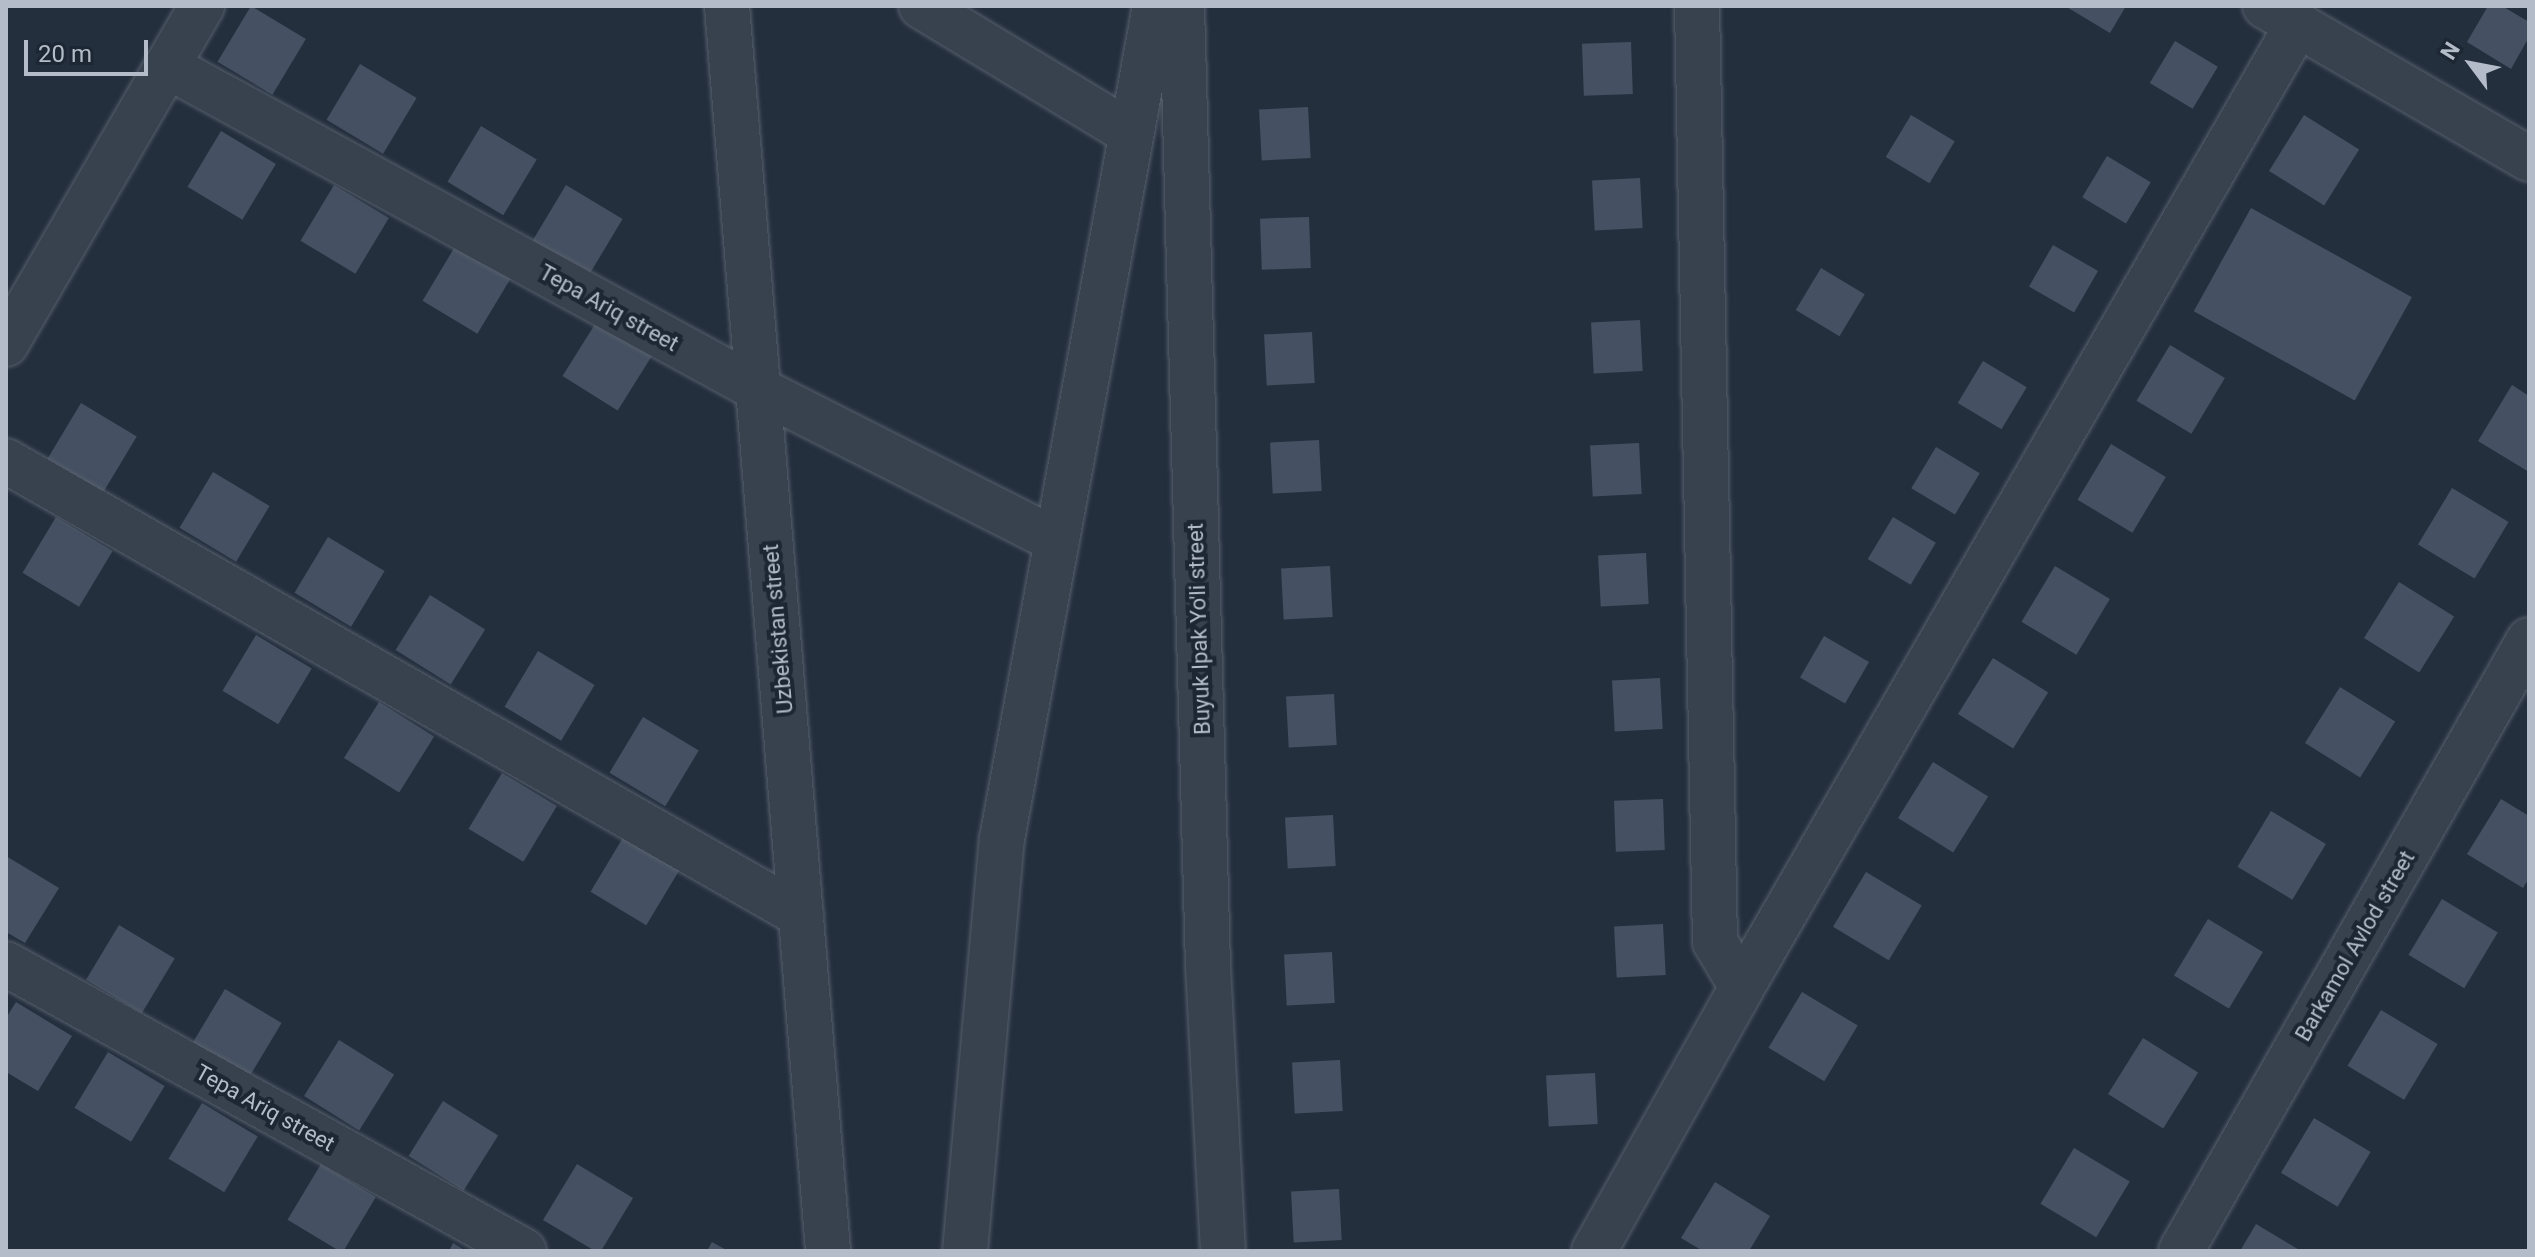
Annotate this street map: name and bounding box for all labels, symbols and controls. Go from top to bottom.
scale bar [28,24,152,74]
north arrow [2431,24,2511,104]
text: N [2436,38,2465,64]
text: 20 m [38,40,92,68]
street label: Tepa Ariq street [535,259,683,357]
street label: Buyuk Ipak Yo'li street [1182,523,1216,735]
street label: Uzbekistan street [757,543,799,715]
street label: Barkamol Avlod street [2290,846,2420,1046]
street label: Tepa Ariq street [191,1059,339,1157]

